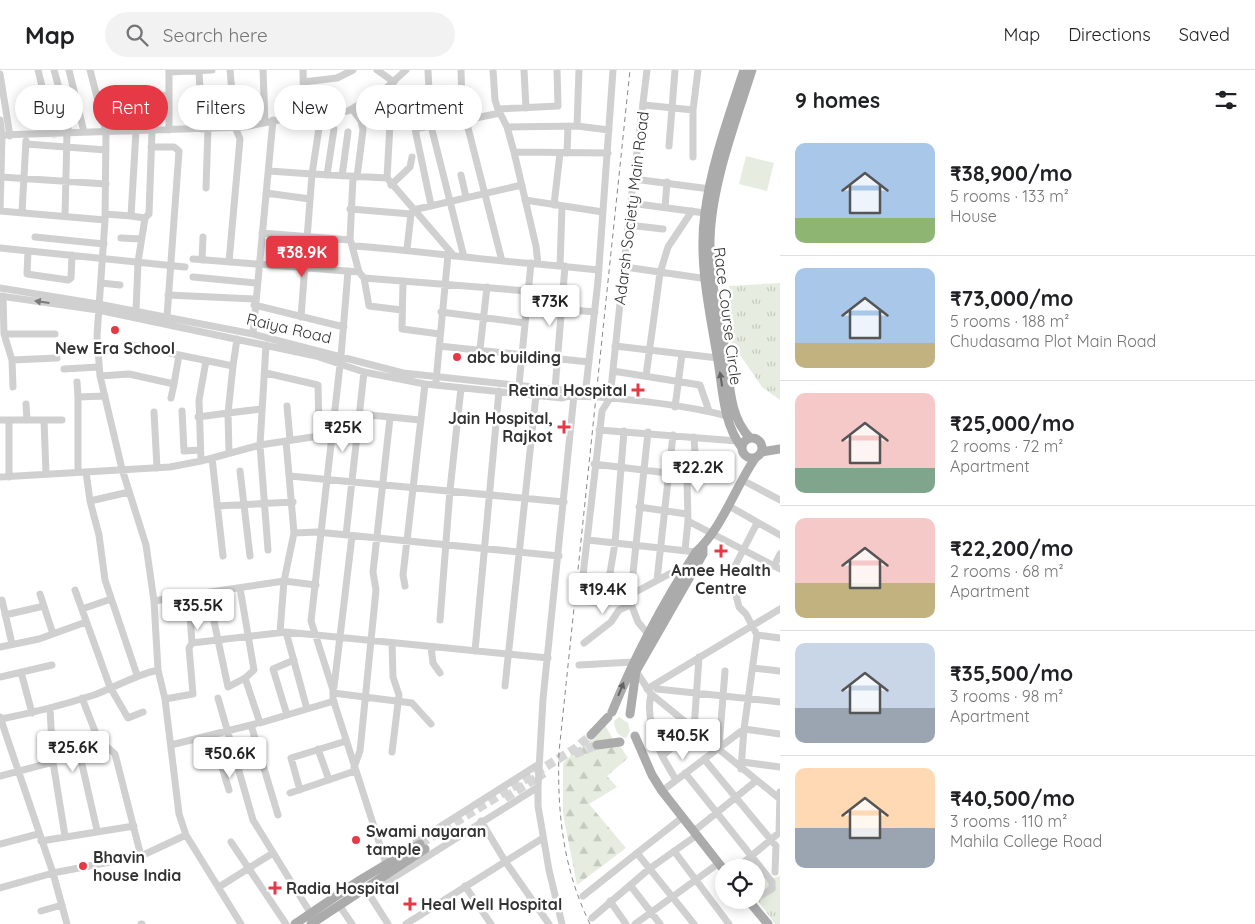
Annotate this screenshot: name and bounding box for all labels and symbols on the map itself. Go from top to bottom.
street label: Adarsh Society Main Road [609,110,653,306]
pin: ₹38.9K [261,236,343,278]
street label: Race Course Circle [710,246,746,386]
pin: ₹73K [520,284,580,327]
one-way arrow [33,298,49,306]
street label: Raiya Road [244,308,334,348]
marker: New Era School [109,324,121,336]
place label: New Era School [55,338,175,358]
place label: abc building [467,347,561,367]
marker: abc building [451,351,463,363]
one-way arrow [716,370,724,386]
place label: Retina Hospital [508,380,627,400]
marker: Retina Hospital [631,383,645,397]
place label: Jain Hospital, Rajkot [448,408,553,446]
pin: ₹25K [313,410,373,453]
marker: Jain Hospital, Rajkot [557,420,571,434]
pin: ₹22.2K [657,450,739,493]
marker: Amee Health Centre [714,544,728,558]
place label: Amee Health Centre [671,560,771,598]
pin: ₹19.4K [562,572,644,615]
pin: ₹35.5K [157,588,239,631]
one-way arrow [618,682,625,697]
pin: ₹40.5K [642,718,724,761]
pin: ₹25.6K [32,730,114,773]
pin: ₹50.6K [189,736,271,779]
place label: Swami nayaran tample [366,821,486,859]
marker: Swami nayaran tample [350,834,362,846]
place label: Bhavin house India [93,847,181,885]
marker: Bhavin house India [77,860,89,872]
place label: Radia Hospital [286,878,399,898]
marker: Radia Hospital [268,881,282,895]
place label: Heal Well Hospital [421,894,562,914]
marker: Heal Well Hospital [403,897,417,911]

